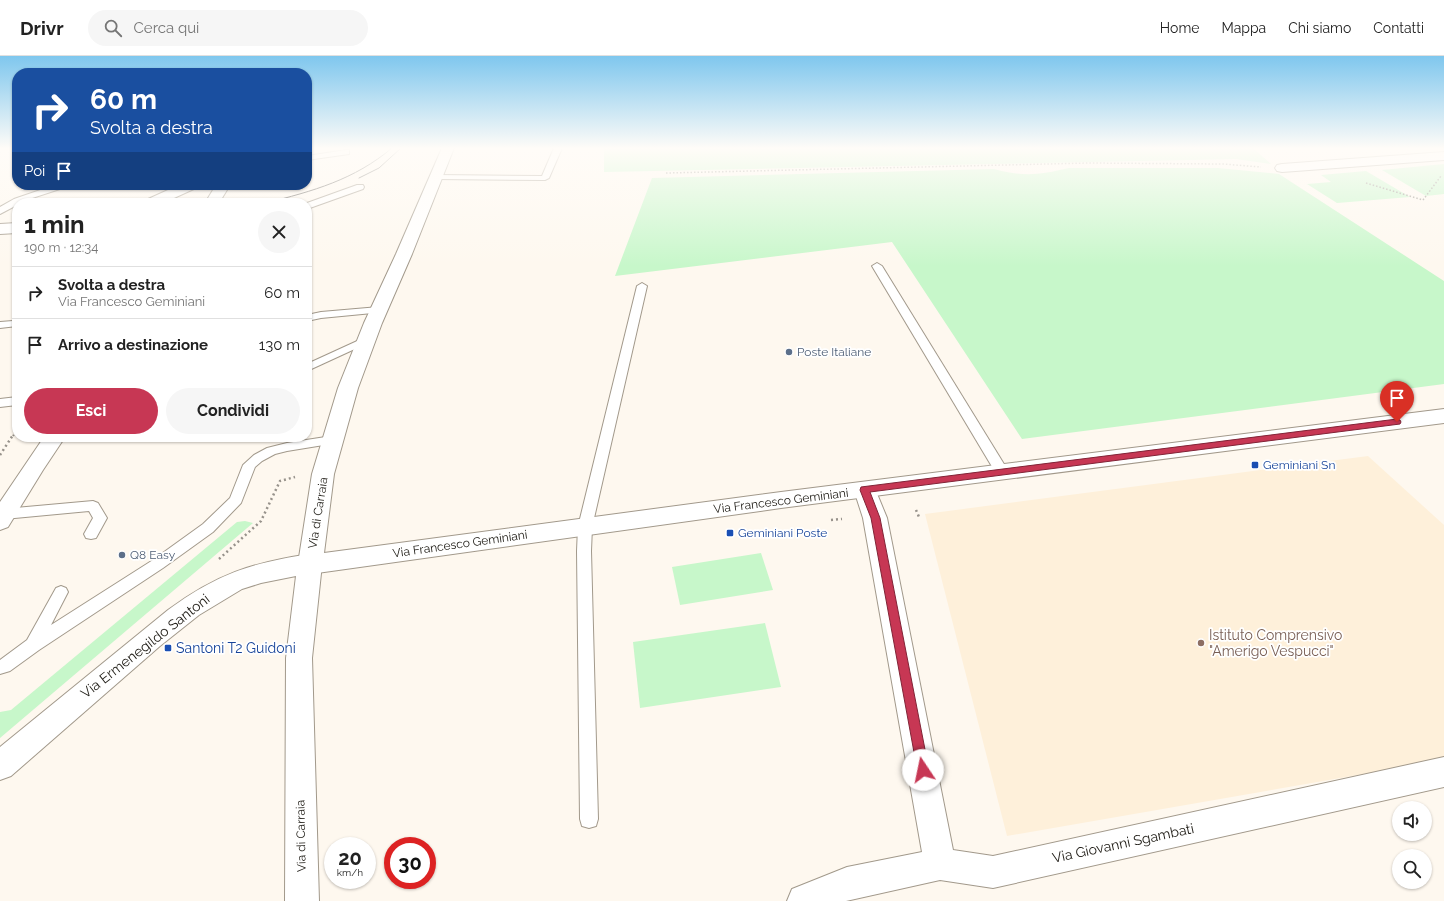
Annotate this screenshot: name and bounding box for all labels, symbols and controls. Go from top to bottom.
search box [88,10,368,46]
text: Drivr [20,17,64,39]
icon: search [102,17,124,39]
text: Cerca qui [134,19,199,37]
text: Home [1160,20,1199,36]
text: Mappa [1221,20,1266,36]
text: Chi siamo [1288,20,1351,36]
text: Contatti [1373,20,1424,36]
text: 60 m [90,83,157,116]
icon: right [24,84,76,136]
text: Svolta a destra [90,117,213,138]
icon: arrive [53,160,75,182]
text: Poi [24,162,45,180]
text: 1 min [24,210,85,239]
button: close [258,211,300,253]
text: 190 m · 12:34 [24,240,98,255]
text: Svolta a destra [58,276,165,294]
icon: right [24,282,46,304]
text: 60 m [264,284,300,302]
text: Via Francesco Geminiani [58,294,205,309]
icon: arrive [24,334,46,356]
text: Arrivo a destinazione [58,336,208,354]
text: 130 m [259,336,300,354]
place label: Poste Italiane [797,345,871,359]
marker: Poste Italiane [784,347,794,357]
pin [1380,381,1414,422]
icon: arrive [1386,387,1408,409]
button: Esci [24,388,158,434]
button: Condividi [166,388,300,434]
place label: Geminiani Sn [1263,458,1335,472]
marker: Geminiani Sn [1250,460,1260,470]
street label: Via di Carraia [305,476,331,550]
street label: Via Francesco Geminiani [713,486,849,516]
place label: Geminiani Poste [738,526,827,540]
street label: Via Francesco Geminiani [392,528,528,560]
marker: Geminiani Poste [725,528,735,538]
place label: Q8 Easy [130,548,176,562]
marker: Q8 Easy [117,550,127,560]
street label: Via Ermenegildo Santoni [77,591,213,701]
place label: Istituto Comprensivo "Amerigo Vespucci" [1209,627,1342,659]
marker: Istituto Comprensivo "Amerigo Vespucci" [1196,638,1206,648]
place label: Santoni T2 Guidoni [176,640,296,656]
marker: Santoni T2 Guidoni [163,643,173,653]
position arrow [902,749,944,791]
street label: Via di Carraia [293,800,309,872]
map controls [1392,801,1432,889]
button: sound [1392,801,1432,841]
street label: Via Giovanni Sgambati [1051,820,1195,866]
speed limit sign: 30 [384,837,436,889]
text: 20 [338,846,362,870]
button: search [1392,849,1432,889]
text: km/h [337,867,363,878]

